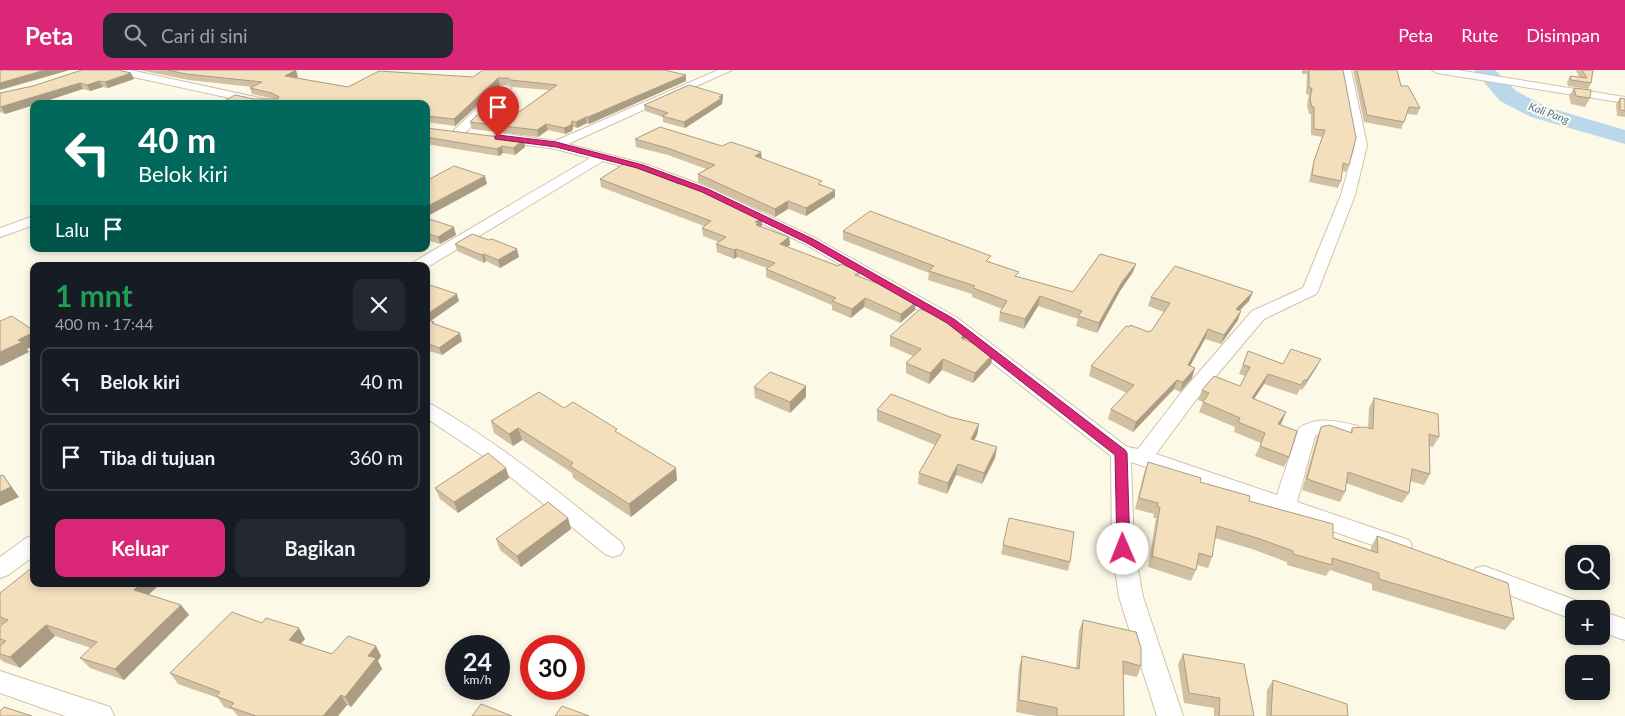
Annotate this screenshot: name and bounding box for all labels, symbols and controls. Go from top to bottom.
search box [103,13,453,58]
text: Peta [25,21,73,50]
icon: search [121,21,149,49]
text: Cari di sini [161,24,248,47]
text: Peta [1398,24,1433,46]
text: Rute [1461,24,1498,46]
text: Disimpan [1526,24,1600,46]
pin [477,86,519,137]
icon: arrive [484,93,512,121]
water label: Kali Pang [1527,99,1572,126]
text: 40 m [138,118,216,160]
icon: left [55,120,120,185]
text: Belok kiri [138,160,228,187]
icon: arrive [99,215,127,243]
text: Lalu [55,218,89,241]
text: 1 mnt [55,277,133,313]
button: close [353,279,405,331]
text: 400 m · 17:44 [55,314,154,333]
icon: left [57,367,85,395]
text: Belok kiri [100,370,180,393]
text: 40 m [360,370,403,393]
icon: arrive [57,443,85,471]
text: Tiba di tujuan [100,446,215,469]
text: 360 m [349,446,403,469]
button: Keluar [55,519,225,577]
button: Bagikan [235,519,405,577]
position arrow [1096,522,1148,574]
map controls [1565,545,1610,700]
button: search [1565,545,1610,590]
button: + [1565,600,1610,645]
speed limit sign: 30 [520,635,585,700]
text: 24 [463,646,492,676]
button: − [1565,655,1610,700]
text: km/h [463,672,492,687]

